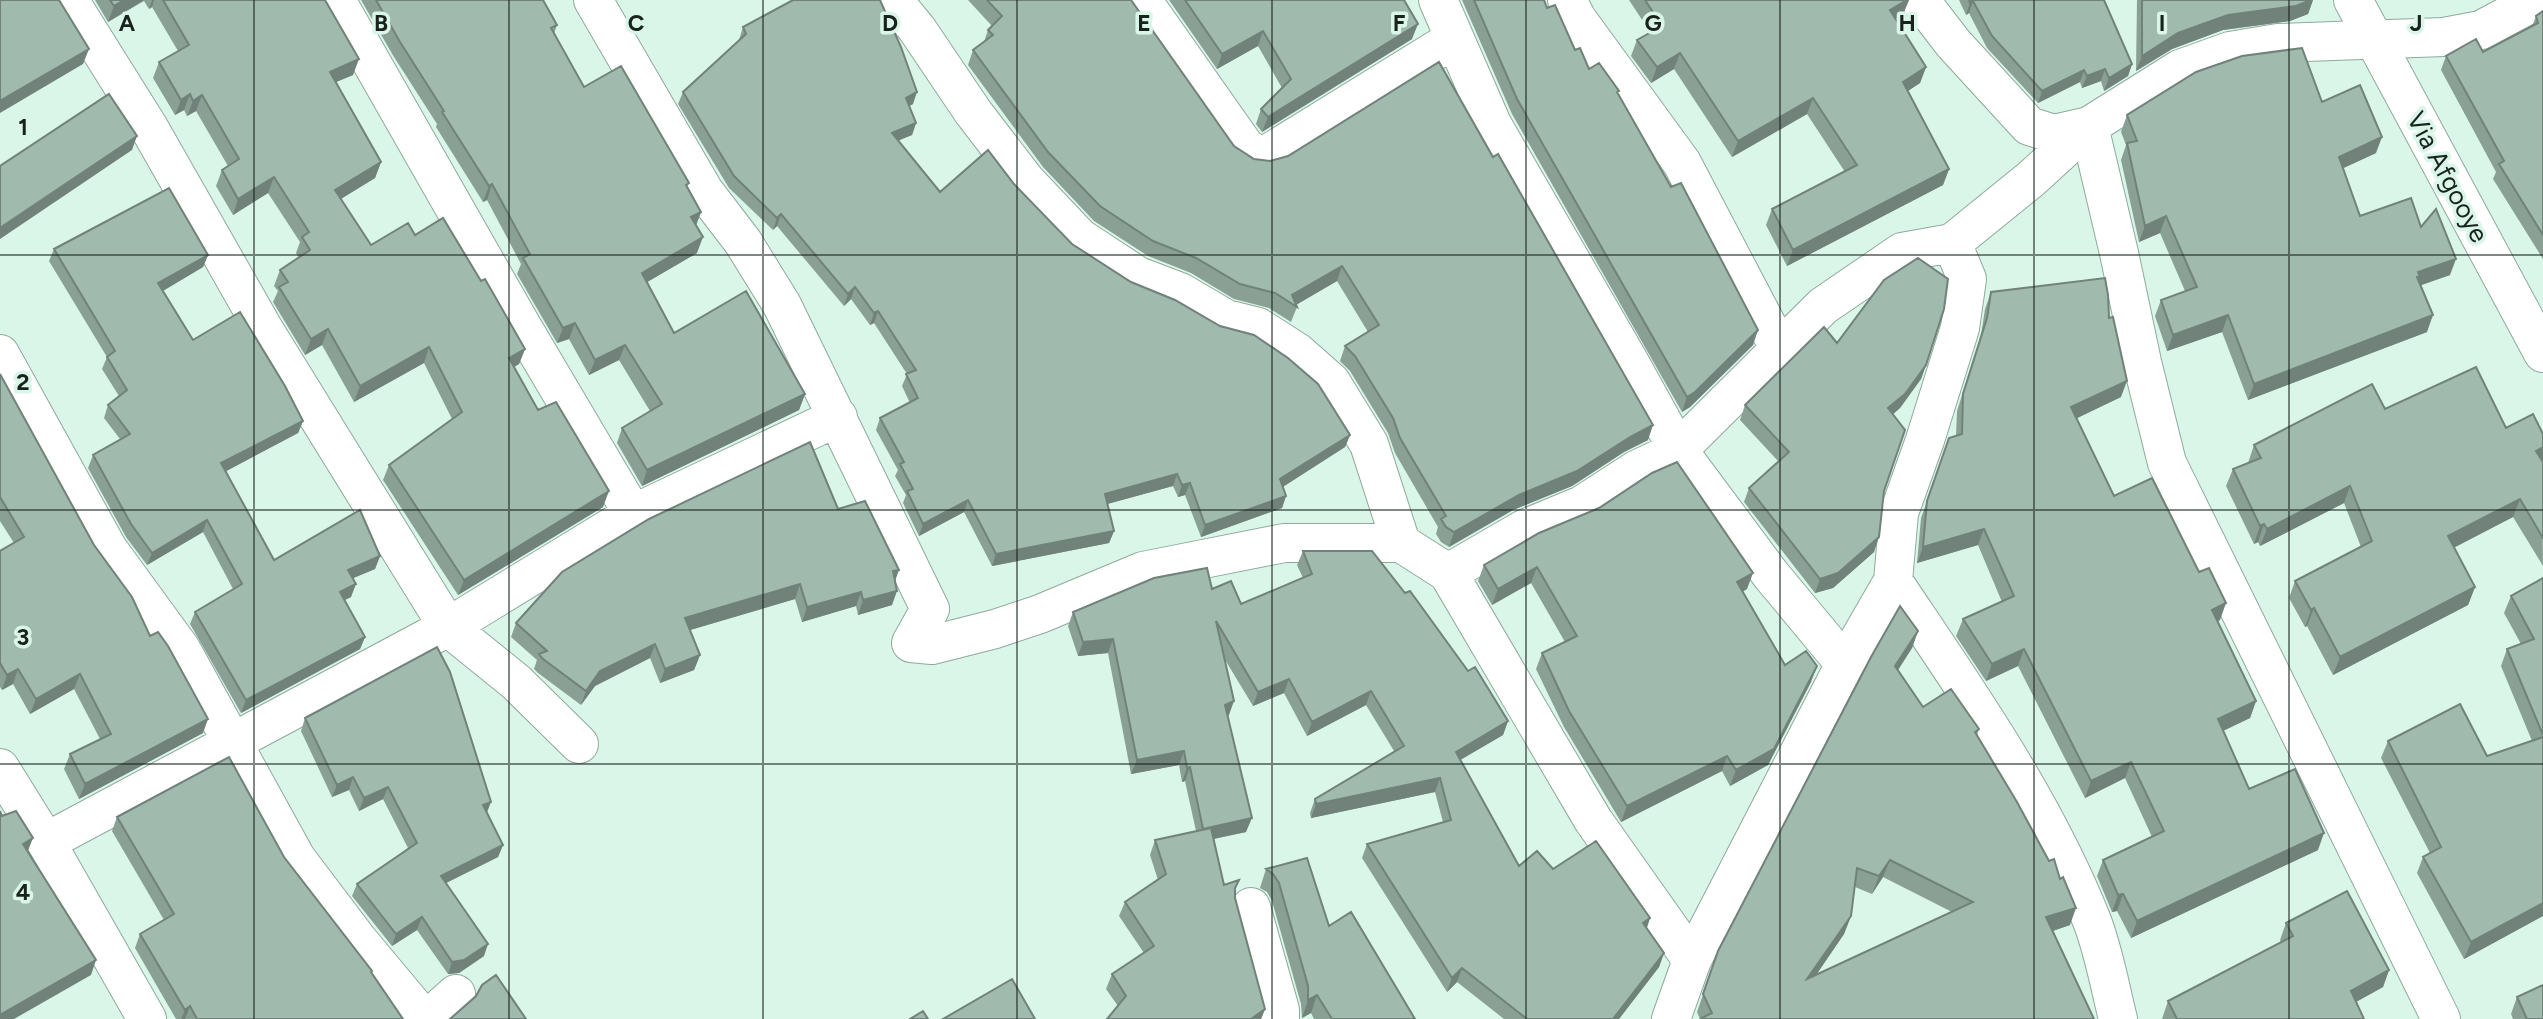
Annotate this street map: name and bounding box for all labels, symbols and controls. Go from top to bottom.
text: A [119,9,136,37]
text: B [374,9,388,37]
text: C [628,9,645,37]
text: D [882,9,898,37]
text: E [1137,9,1151,37]
text: F [1393,9,1406,37]
text: G [1644,9,1662,37]
text: H [1898,9,1916,37]
text: I [2159,9,2165,37]
text: J [2410,9,2422,37]
street label: Via Afgooye [2400,106,2496,248]
text: 1 [18,113,28,141]
text: 2 [16,368,30,396]
text: 3 [17,623,29,651]
text: 4 [16,878,30,906]

